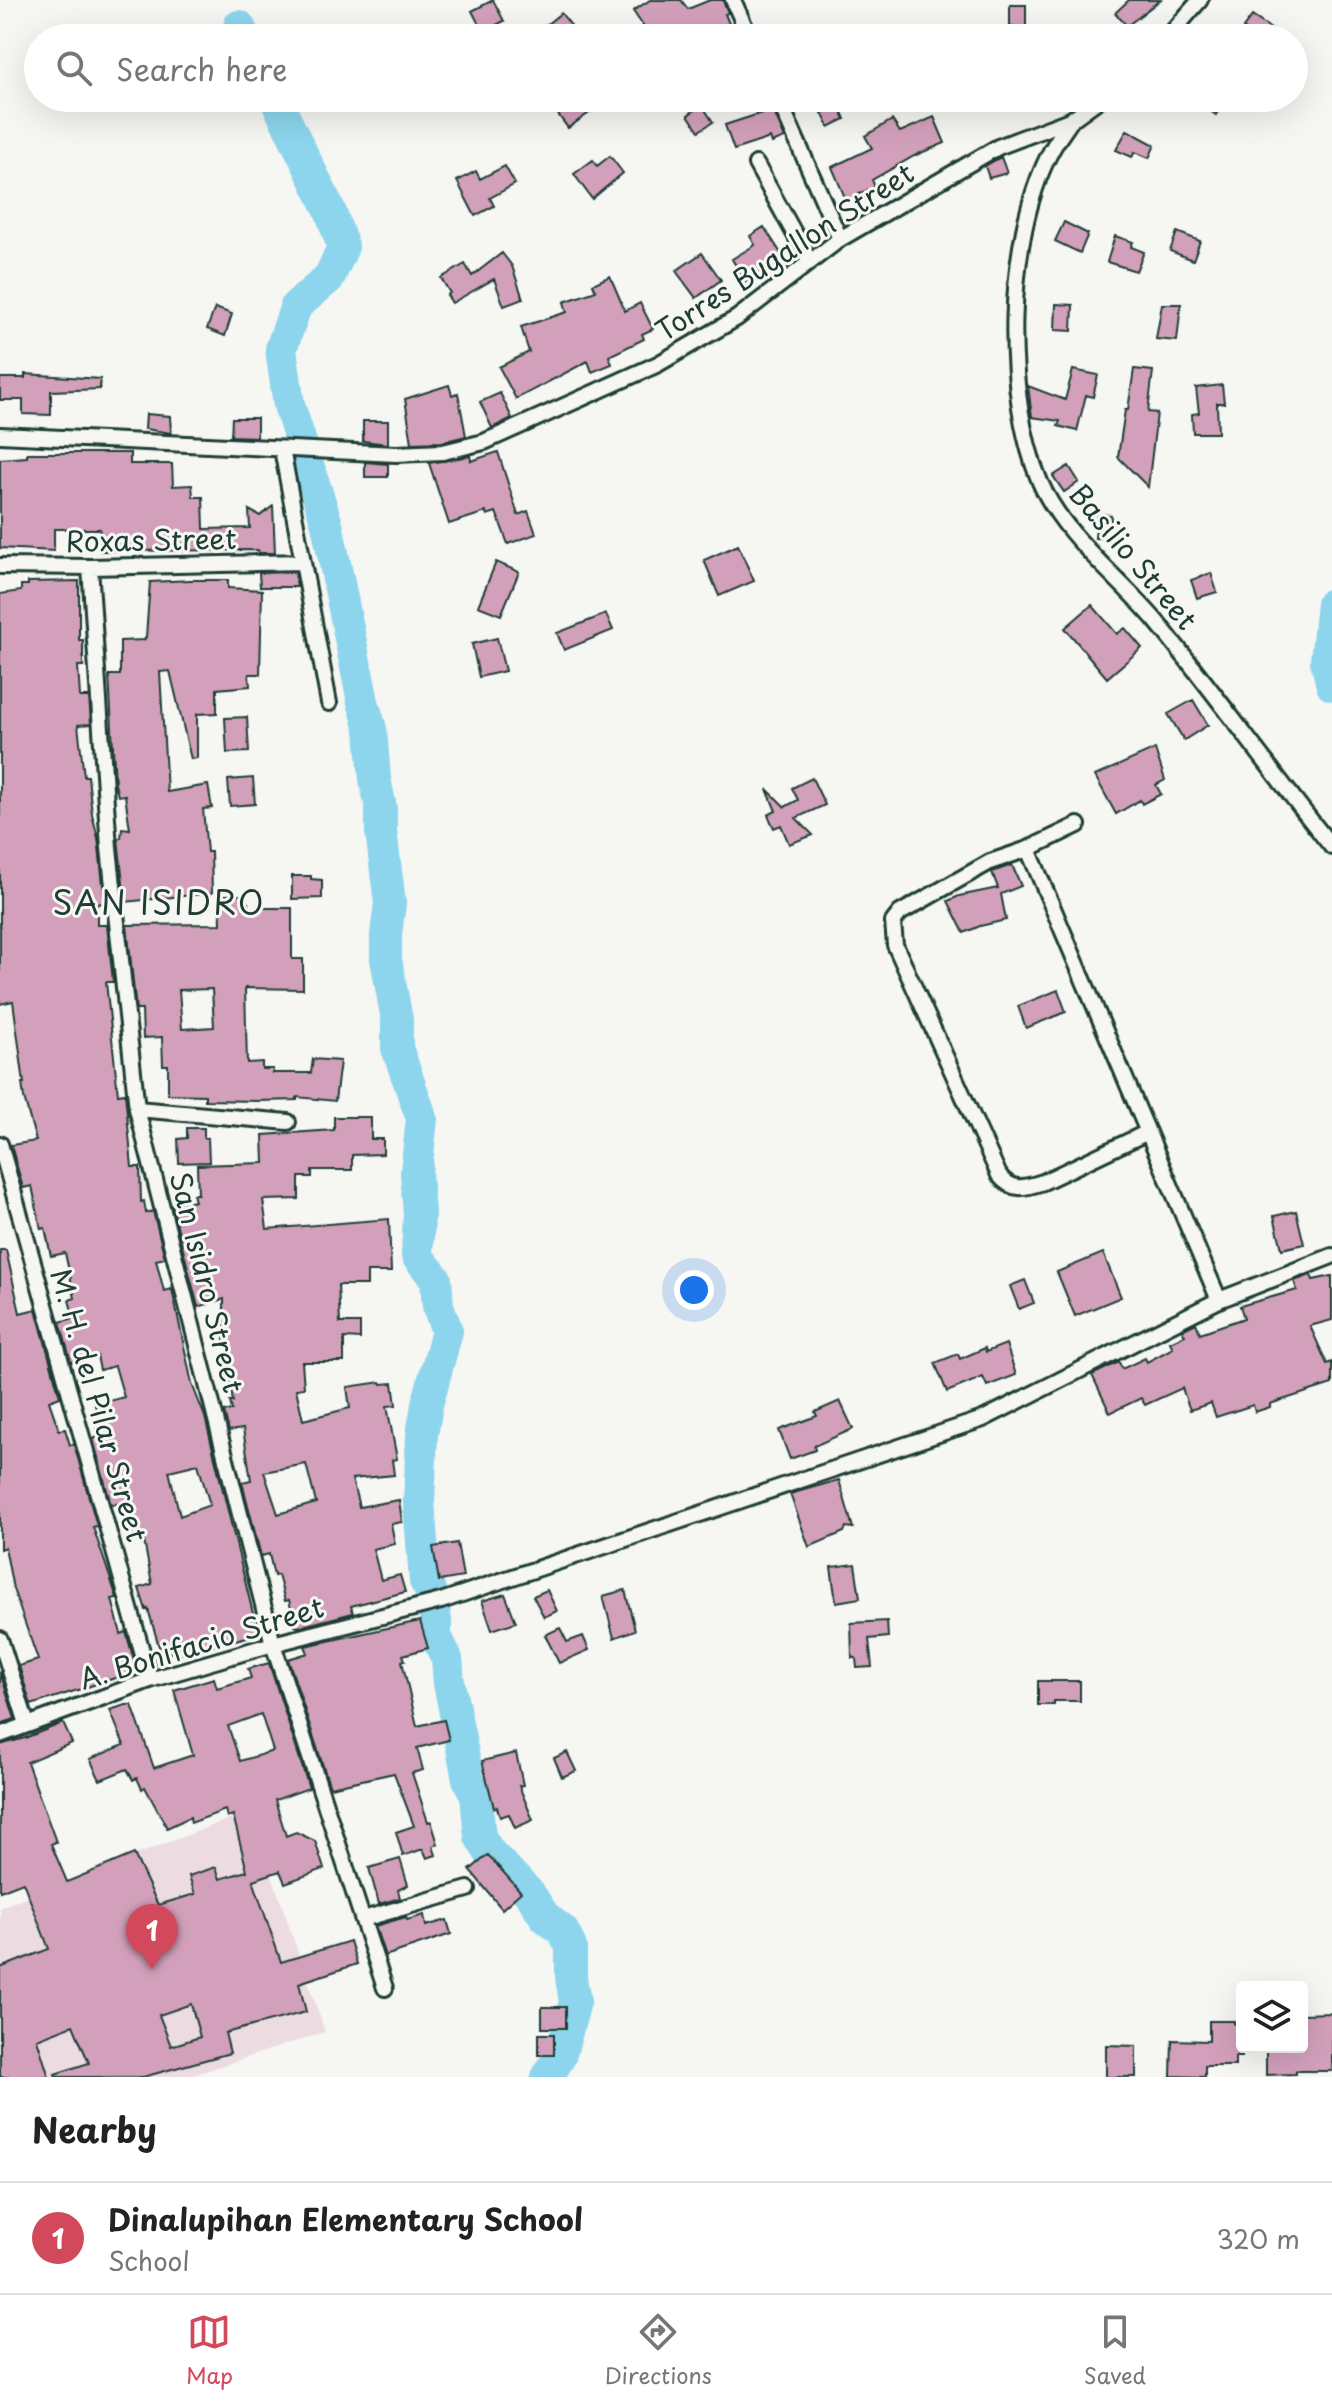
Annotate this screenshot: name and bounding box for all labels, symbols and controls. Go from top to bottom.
search box [24,24,1308,112]
icon: search [52,46,96,90]
text: Search here [116,46,288,91]
street label: Torres Bugallon Street [646,151,922,351]
street label: Basilio Street [1060,473,1208,639]
street label: Roxas Street [65,516,237,562]
district label: SAN ISIDRO [52,878,266,926]
street label: San Isidro Street [160,1167,256,1397]
street label: M. H. del Pilar Street [40,1263,160,1547]
your location [674,1270,714,1310]
street label: A. Bonifacio Street [74,1584,328,1700]
pin: 1 [126,1904,178,1970]
map controls [1236,1981,1308,2053]
button: layers [1236,1981,1308,2053]
text: Nearby [32,2103,157,2155]
text: Dinalupihan Elementary School [108,2196,583,2241]
text: 1 [52,2219,64,2258]
text: 320 m [1216,2219,1300,2258]
text: School [108,2241,190,2280]
tab: Map [186,2310,233,2391]
tab: Directions [605,2310,712,2391]
tab: Saved [1084,2310,1146,2391]

